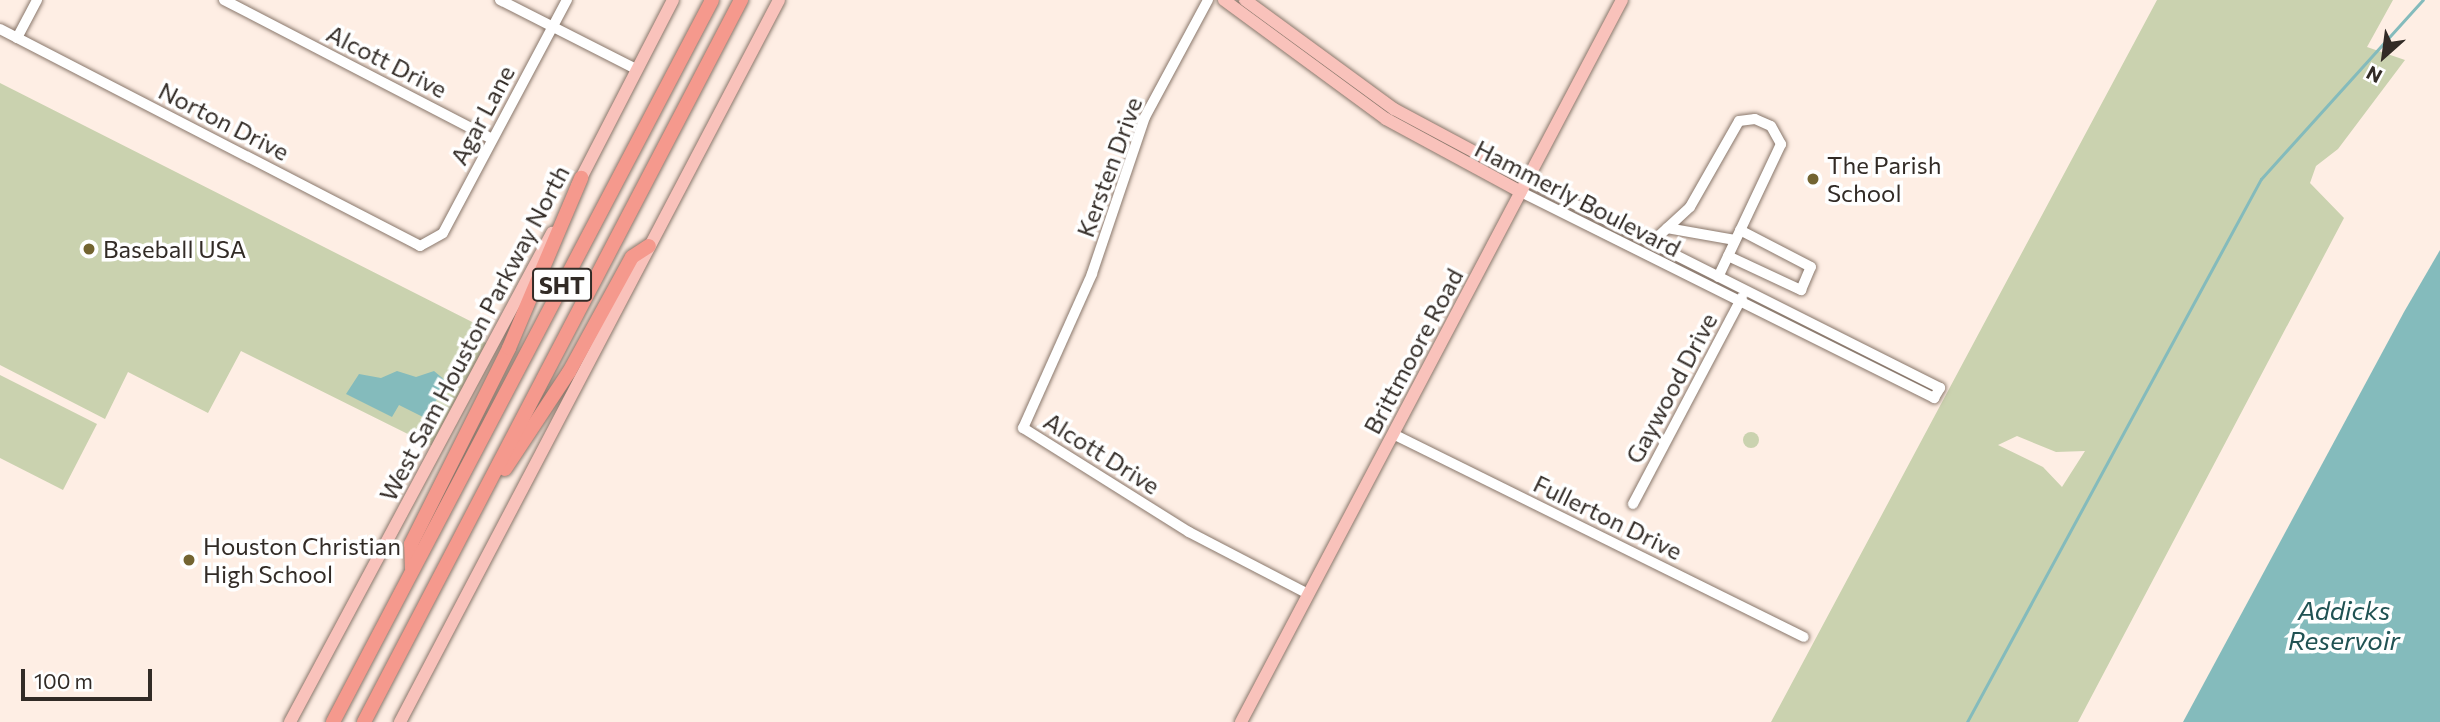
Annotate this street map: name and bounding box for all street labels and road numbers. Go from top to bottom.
street label: Alcott Drive [322,18,452,104]
street label: Agar Lane [444,60,520,170]
street label: Norton Drive [154,76,294,166]
street label: Kersten Drive [1070,93,1148,241]
street label: Hammerly Boulevard [1470,134,1686,262]
street label: West Sam Houston Parkway North [373,160,575,506]
street label: Brittmoore Road [1357,263,1469,439]
road number: SHT [530,266,594,304]
street label: Gaywood Drive [1619,308,1723,468]
street label: Alcott Drive [1039,406,1165,500]
street label: Fullerton Drive [1529,469,1687,565]

